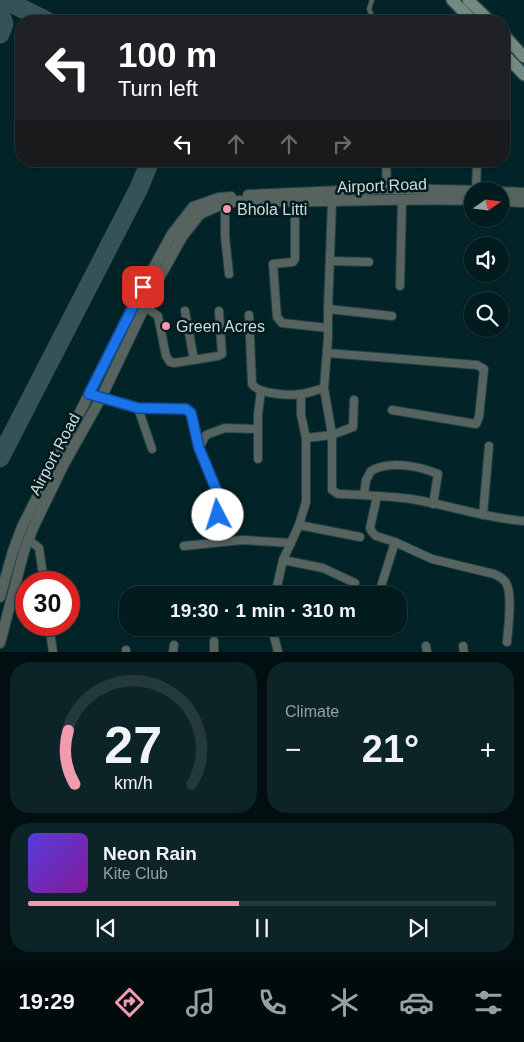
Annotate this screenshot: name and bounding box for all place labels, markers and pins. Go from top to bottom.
place label: Bhola Litti [237,201,307,218]
marker: Bhola Litti [221,203,233,215]
pin [122,266,164,308]
place label: Green Acres [176,318,265,335]
marker: Green Acres [160,320,172,332]

